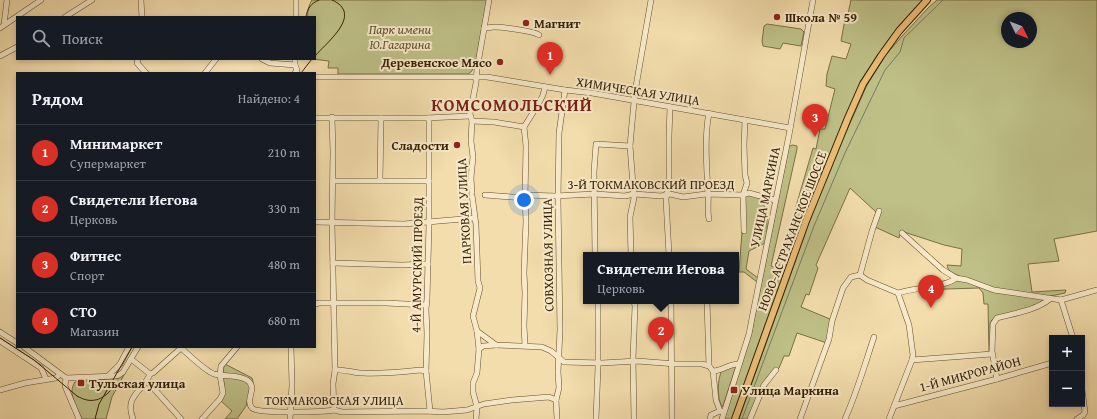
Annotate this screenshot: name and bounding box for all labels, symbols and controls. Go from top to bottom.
place label: Школа № 59 [785,8,857,27]
marker: Школа № 59 [772,12,782,22]
north arrow [1001,12,1037,48]
place label: Магнит [534,14,581,33]
search box [16,16,316,60]
marker: Магнит [521,18,531,28]
park label: Парк имени Ю.Гагарина [369,20,432,54]
icon: search [30,27,52,49]
text: Поиск [62,28,103,49]
pin: 1 [537,42,563,75]
place label: Деревенское Мясо [380,53,492,72]
marker: Деревенское Мясо [495,57,505,67]
street label: ХИМИЧЕСКАЯ УЛИЦА [575,72,701,110]
text: Рядом [32,86,83,111]
text: Найдено: 4 [238,89,300,108]
district label: КОМСОМОЛЬСКИЙ [431,92,593,117]
pin: 3 [802,104,828,137]
text: Минимаркет [70,133,162,154]
place label: Сладости [391,136,449,155]
marker: Сладости [452,140,462,150]
text: 1 [42,143,48,162]
text: 210 m [268,143,300,162]
street label: УЛИЦА МАРКИНА [745,145,785,249]
street label: НОВО-АСТРАХАНСКОЕ ШОССЕ [753,148,831,314]
text: Супермаркет [70,154,146,173]
street label: ПАРКОВАЯ УЛИЦА [452,157,476,264]
street label: 3-Й ТОКМАКОВСКИЙ ПРОЕЗД [567,175,735,194]
text: Свидетели Иегова [70,189,197,210]
your location [514,190,534,210]
street label: 4-Й АМУРСКИЙ ПРОЕЗД [406,197,428,333]
street label: СОВХОЗНАЯ УЛИЦА [538,198,558,312]
text: 2 [42,199,48,218]
text: 330 m [268,199,300,218]
text: Церковь [70,210,117,229]
text: Фитнес [70,245,121,266]
popup [583,252,739,304]
text: 3 [42,255,48,274]
text: 480 m [268,255,300,274]
text: Свидетели Иегова [597,258,725,279]
text: Спорт [70,266,104,285]
pin: 4 [918,275,944,308]
text: Церковь [597,279,645,298]
text: СТО [70,301,97,322]
text: 4 [42,311,48,330]
text: 680 m [268,311,300,330]
pin: 2 [648,317,674,350]
text: Магазин [70,322,119,341]
map controls [1049,335,1085,407]
button: + [1049,335,1085,371]
street label: 1-Й МИКРОРАЙОН [917,351,1023,397]
button: − [1049,371,1085,407]
place label: Тульская улица [89,374,186,393]
marker: Тульская улица [76,378,86,388]
place label: Улица Маркина [742,381,839,400]
marker: Улица Маркина [729,385,739,395]
street label: ТОКМАКОВСКАЯ УЛИЦА [264,391,404,410]

